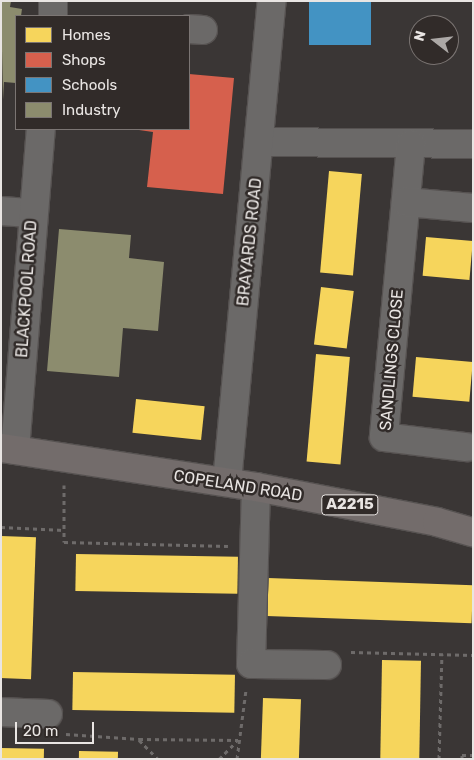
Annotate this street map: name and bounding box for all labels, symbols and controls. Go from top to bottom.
legend [15,15,190,130]
north arrow [409,15,459,65]
text: Homes [62,26,111,44]
text: N [410,29,430,43]
text: Shops [62,51,106,69]
text: Schools [62,76,117,94]
text: Industry [62,101,121,119]
street label: BRAYARDS ROAD [234,177,266,307]
street label: BLACKPOOL ROAD [13,219,41,359]
street label: SANDLINGS CLOSE [376,288,408,432]
street label: COPELAND ROAD [172,466,304,506]
road number: A2215 [321,492,379,518]
scale bar [18,712,96,744]
text: 20 m [23,722,58,740]

